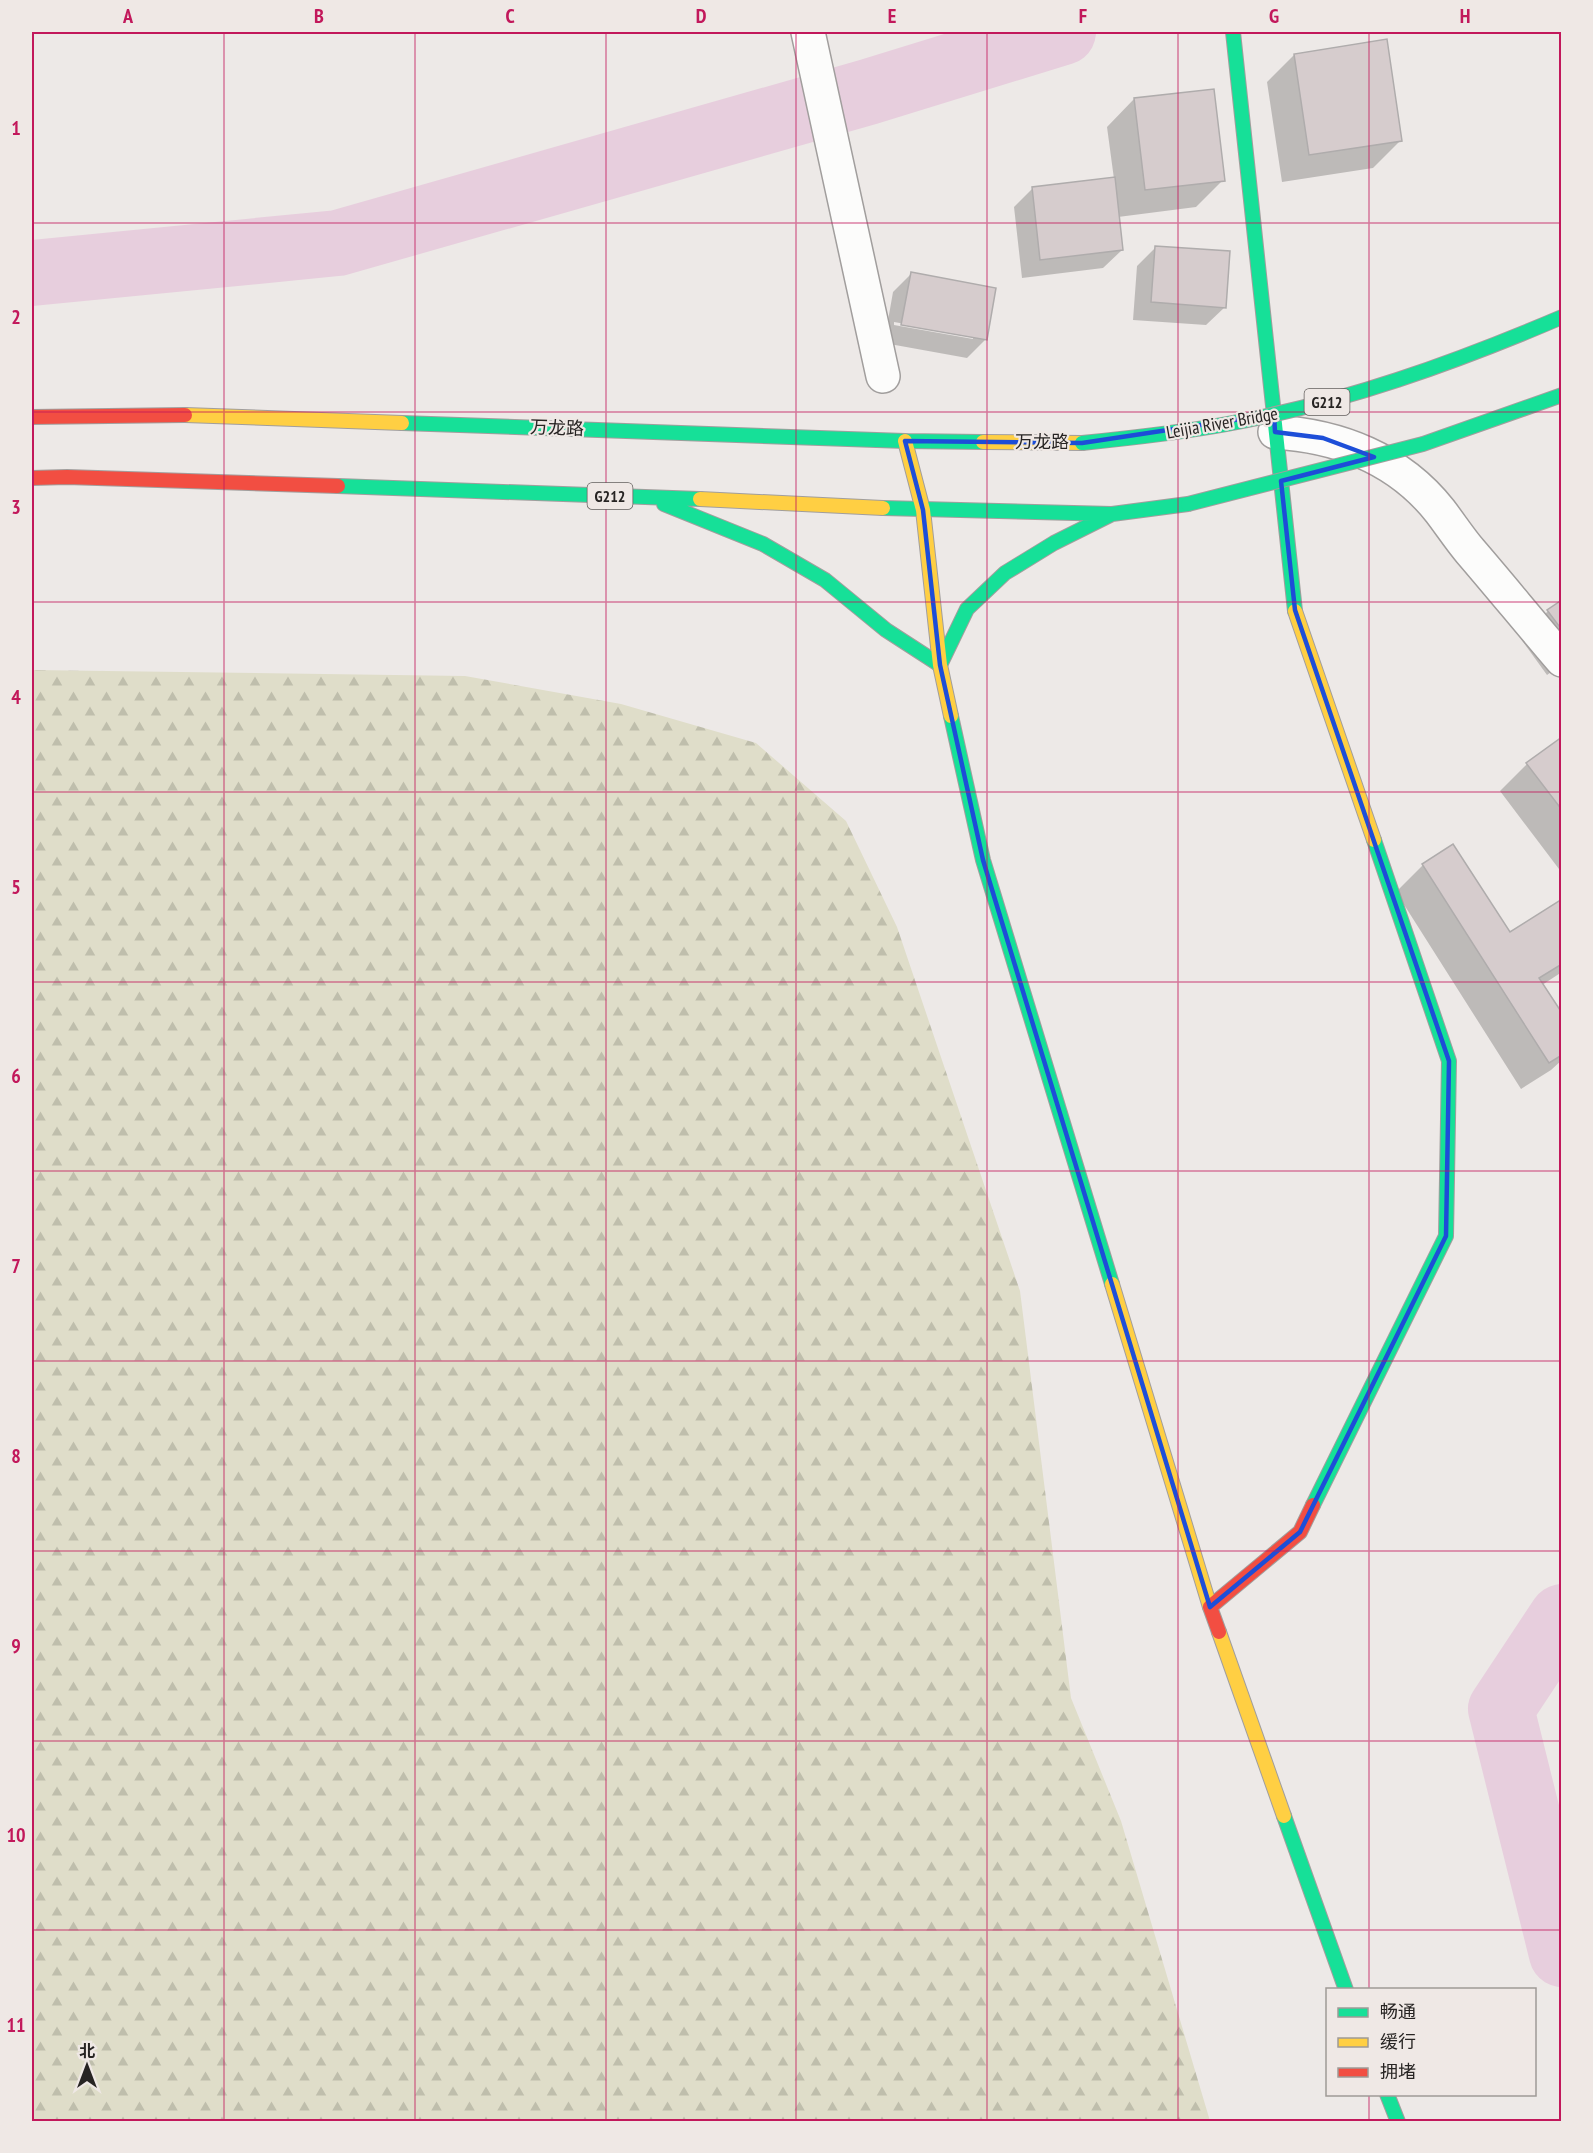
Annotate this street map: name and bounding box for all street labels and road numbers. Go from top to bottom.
road number: G212 [1304,389,1350,415]
street label: Leijia River Bridge [1164,401,1279,444]
street label: 万龙路 [530,415,584,440]
street label: 万龙路 [1015,430,1069,453]
road number: G212 [588,483,632,509]

